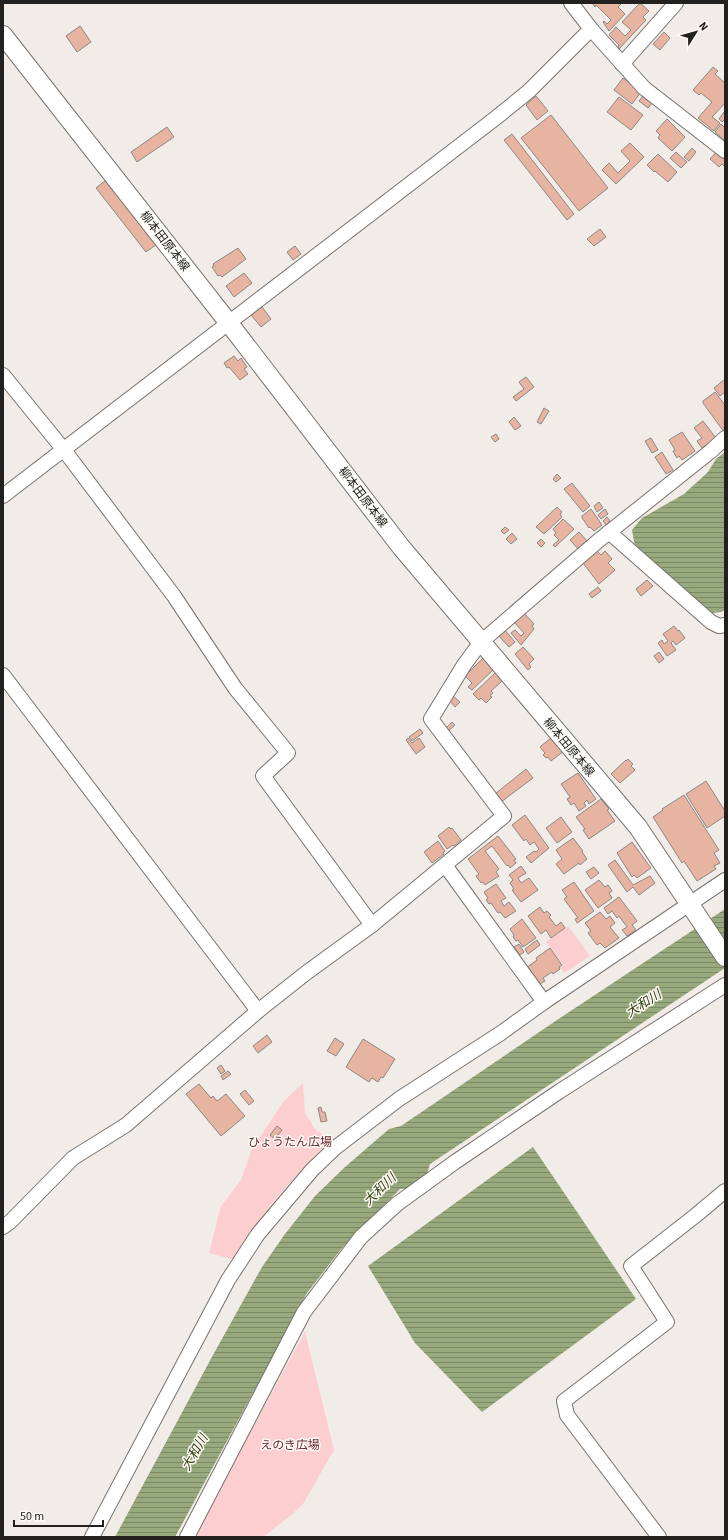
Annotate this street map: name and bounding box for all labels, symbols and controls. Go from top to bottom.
north arrow [676,12,716,52]
text: N [695,19,712,34]
street label: 柳本田原本線 [136,208,193,275]
street label: 柳本田原本線 [334,463,391,531]
street label: 柳本田原本線 [539,714,598,780]
water label: 大和川 [622,985,666,1022]
park label: ひょうたん広場 [248,1134,332,1151]
water label: 大和川 [359,1168,401,1210]
water label: 大和川 [177,1429,213,1474]
park label: えのき広場 [260,1437,320,1454]
scale bar [14,1502,103,1528]
text: 50 m [20,1508,44,1525]

